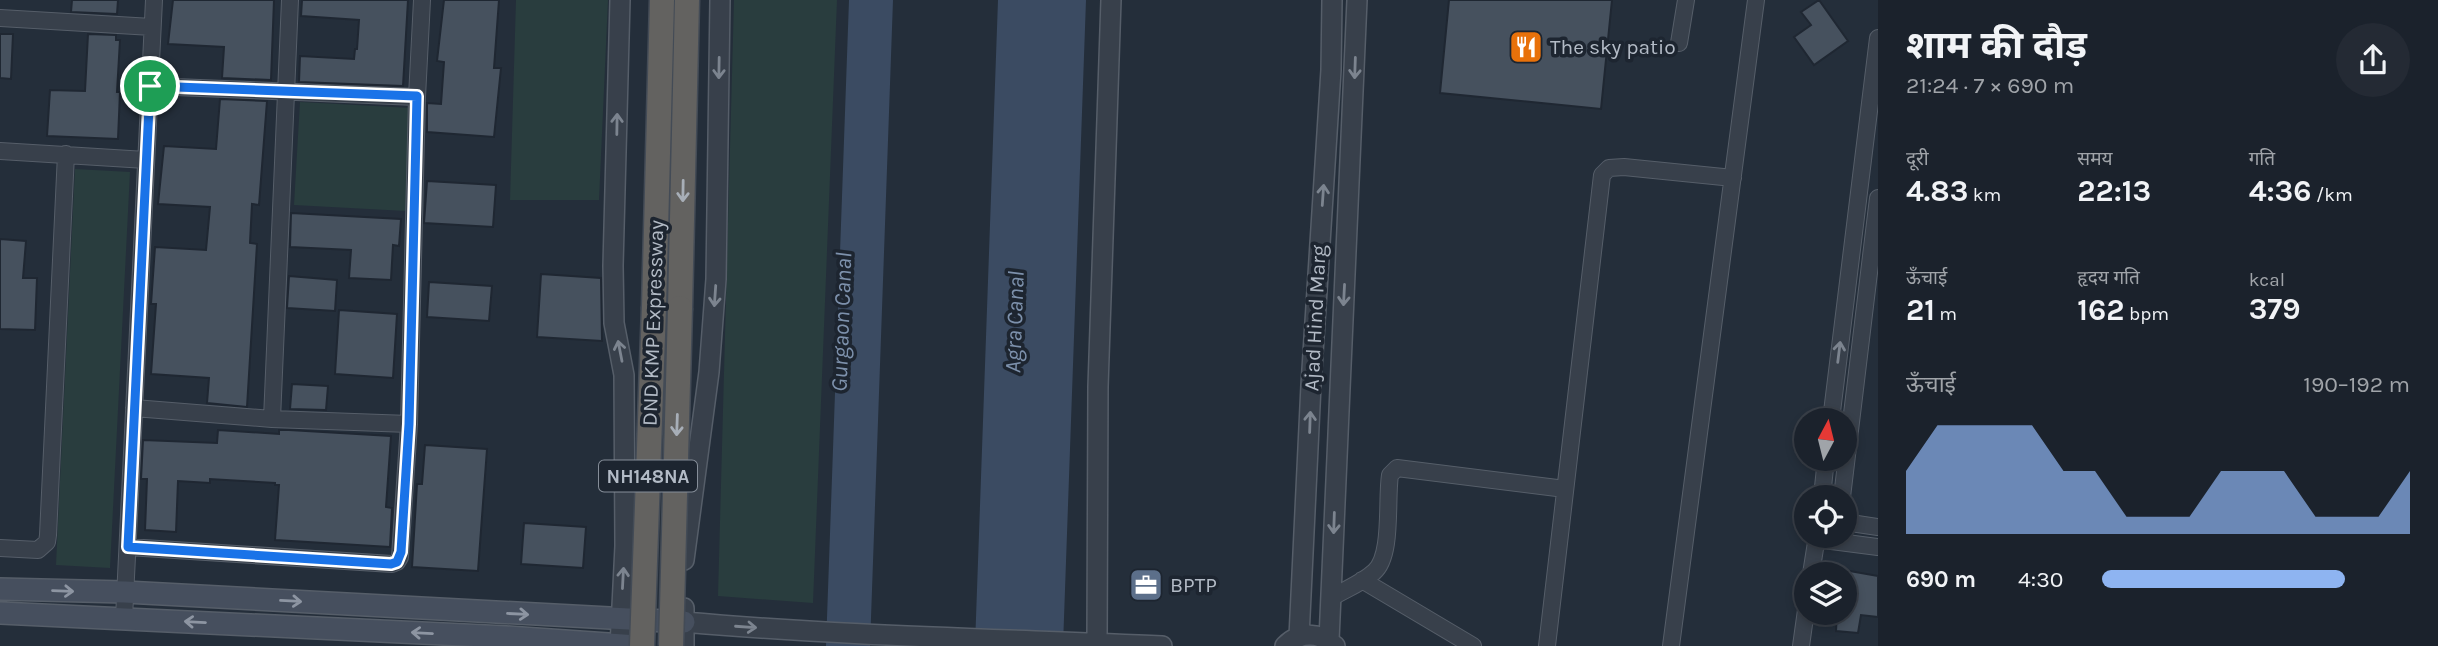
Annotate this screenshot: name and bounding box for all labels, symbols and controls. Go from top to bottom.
text: शाम की दौड़ [1906,23,2087,68]
button: share [2336,23,2410,97]
restaurant icon: The sky patio [1507,28,1545,66]
place label: The sky patio [1550,35,1676,59]
pin [120,56,180,116]
one-way arrow [712,56,726,79]
one-way arrow [1349,56,1362,79]
icon: arrive [131,67,169,105]
text: 21:24 · 7 × 690 m [1906,72,2074,99]
one-way arrow [610,113,624,136]
text: दूरी [1906,148,1929,170]
text: समय [2077,148,2113,170]
text: गति [2249,148,2275,170]
text: 4.83 [1906,173,1968,209]
text: 22:13 [2077,173,2151,209]
text: 4:36 [2249,173,2311,209]
one-way arrow [676,179,690,202]
one-way arrow [1317,184,1330,206]
text: km [1968,184,2001,206]
text: /km [2311,184,2353,206]
street label: DND KMP Expressway [637,219,669,426]
street label: Ajad Hind Marg [1299,244,1331,392]
water label: Gurgaon Canal [826,252,857,392]
text: ऊँचाई [1906,267,1947,289]
text: हृदय गति [2077,267,2140,289]
text: kcal [2249,269,2285,291]
water label: Agra Canal [999,270,1030,374]
one-way arrow [708,284,721,306]
one-way arrow [1338,284,1351,307]
text: 379 [2249,291,2301,327]
text: 21 [1906,292,1935,328]
text: 162 [2077,292,2124,328]
text: m [1935,303,1957,325]
text: bpm [2124,303,2169,325]
one-way arrow [612,340,626,363]
one-way arrow [1833,341,1846,364]
text: ऊँचाई [1906,371,1956,398]
text: 190–192 m [2303,371,2410,398]
north arrow [1794,408,1857,471]
map controls [1794,408,1857,625]
one-way arrow [1303,410,1316,433]
one-way arrow [670,414,684,437]
road number: NH148NA [599,461,697,491]
button: locate [1794,485,1857,548]
one-way arrow [1327,511,1340,534]
button: layers [1794,562,1857,625]
office icon: BPTP [1127,566,1165,604]
text: 690 m [1906,566,1976,593]
text: 4:30 [2018,566,2063,593]
one-way arrow [617,567,630,590]
place label: BPTP [1170,573,1217,597]
one-way arrow [51,584,74,597]
one-way arrow [280,595,303,608]
one-way arrow [507,608,529,621]
one-way arrow [183,615,206,628]
one-way arrow [734,621,757,634]
one-way arrow [411,626,434,639]

